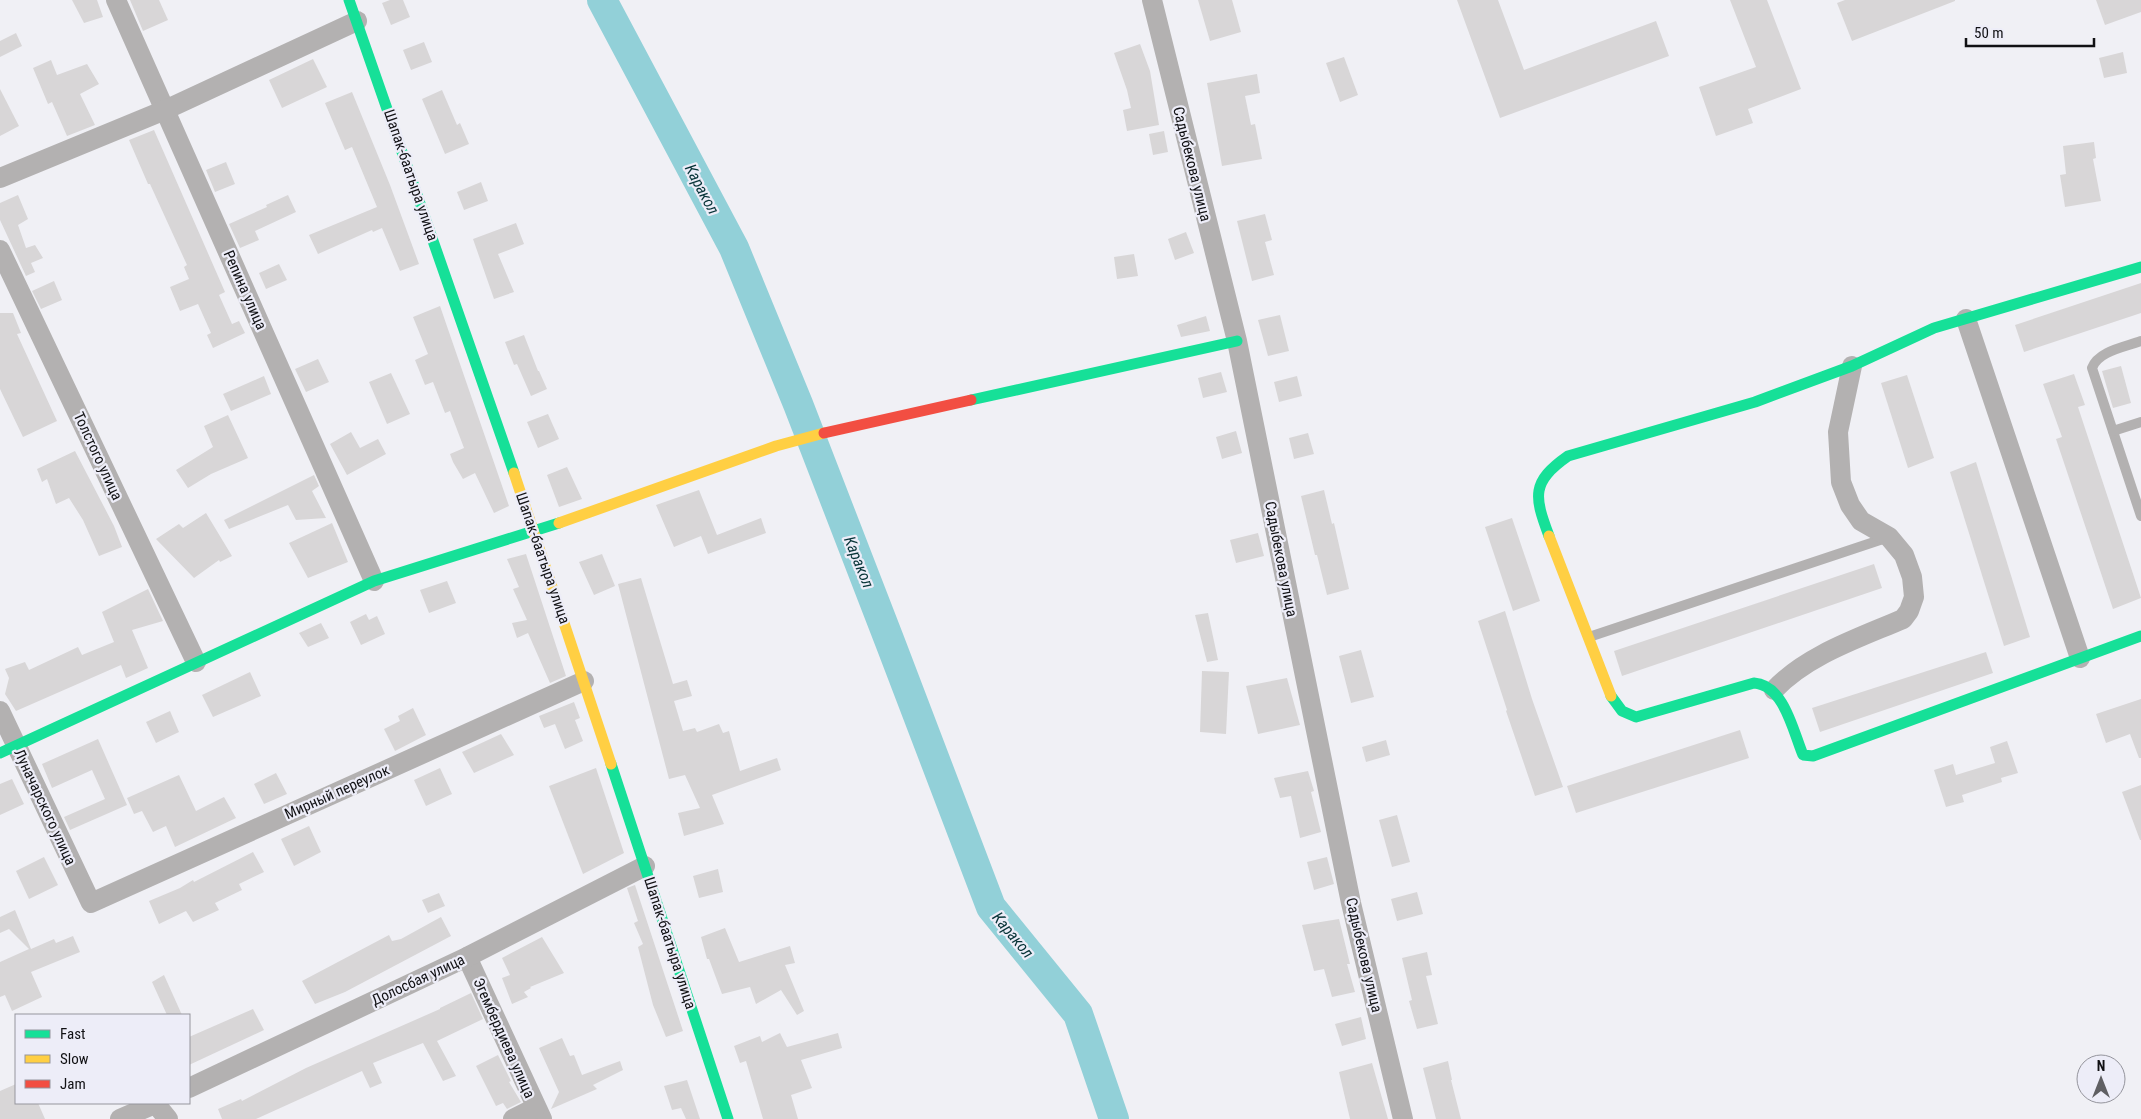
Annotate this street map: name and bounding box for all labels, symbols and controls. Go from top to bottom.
scale bar [1966,15,2094,47]
text: 50 m [1974,24,2004,42]
street label: Садыбекова улица [1169,105,1215,223]
street label: Шапак-баатыра улица [380,107,442,243]
water label: Каракол [681,161,723,217]
street label: Репина улица [219,247,271,333]
street label: Толстого улица [70,409,126,503]
street label: Шапак-баатыра улица [512,490,574,626]
street label: Садыбекова улица [1261,500,1301,618]
water label: Каракол [840,533,878,591]
street label: Луначарского улица [10,746,80,868]
street label: Мирный переулок [282,761,392,823]
street label: Шапак-баатыра улица [640,875,700,1011]
street label: Садыбекова улица [1342,896,1386,1014]
water label: Каракол [988,908,1038,962]
street label: Долосбая улица [368,951,468,1009]
street label: Эгембердиева улица [469,975,539,1101]
legend [15,1014,190,1104]
text: Fast [60,1025,85,1043]
text: Slow [60,1050,89,1068]
north arrow [2076,1054,2126,1104]
text: N [2097,1058,2105,1074]
text: Jam [60,1075,86,1093]

